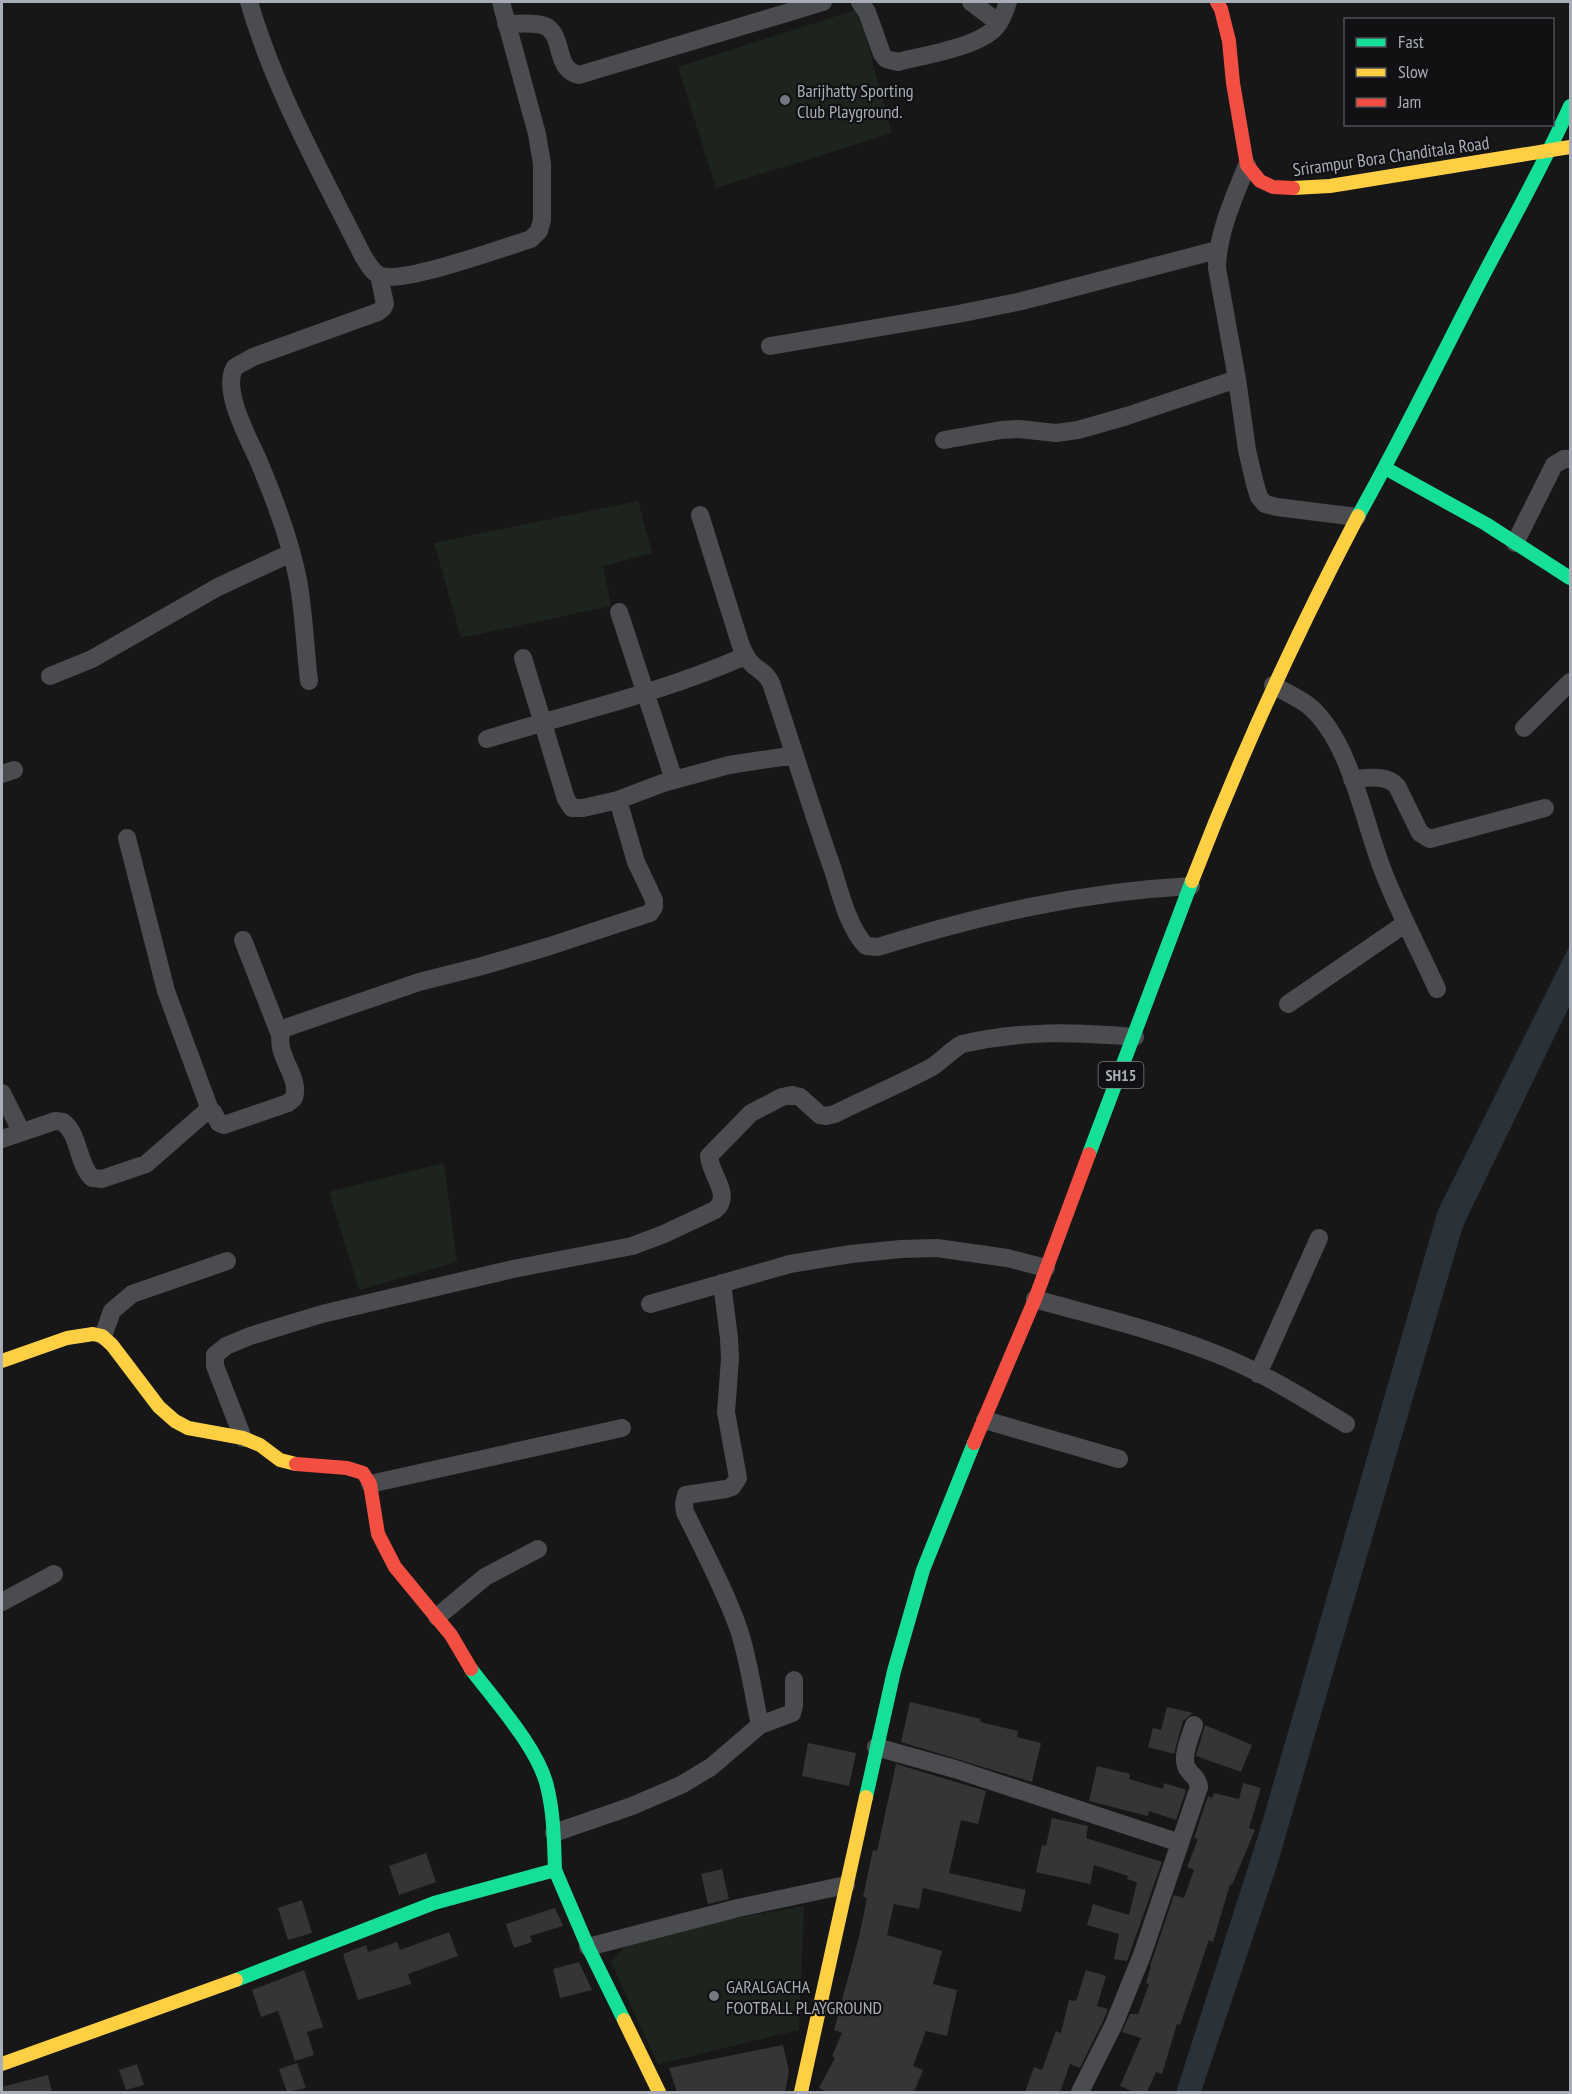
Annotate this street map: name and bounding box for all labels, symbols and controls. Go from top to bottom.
legend [1344,18,1554,126]
text: Fast [1398,30,1424,53]
text: Slow [1398,60,1429,83]
place label: Barijhatty Sporting Club Playground. [797,79,914,123]
text: Jam [1397,90,1421,113]
marker: Barijhatty Sporting Club Playground. [778,93,792,107]
street label: Srirampur Bora Chanditala Road [1291,131,1491,181]
road number: SH15 [1098,1062,1144,1088]
place label: GARALGACHA FOOTBALL PLAYGROUND [726,1975,882,2019]
marker: GARALGACHA FOOTBALL PLAYGROUND [707,1989,721,2003]

